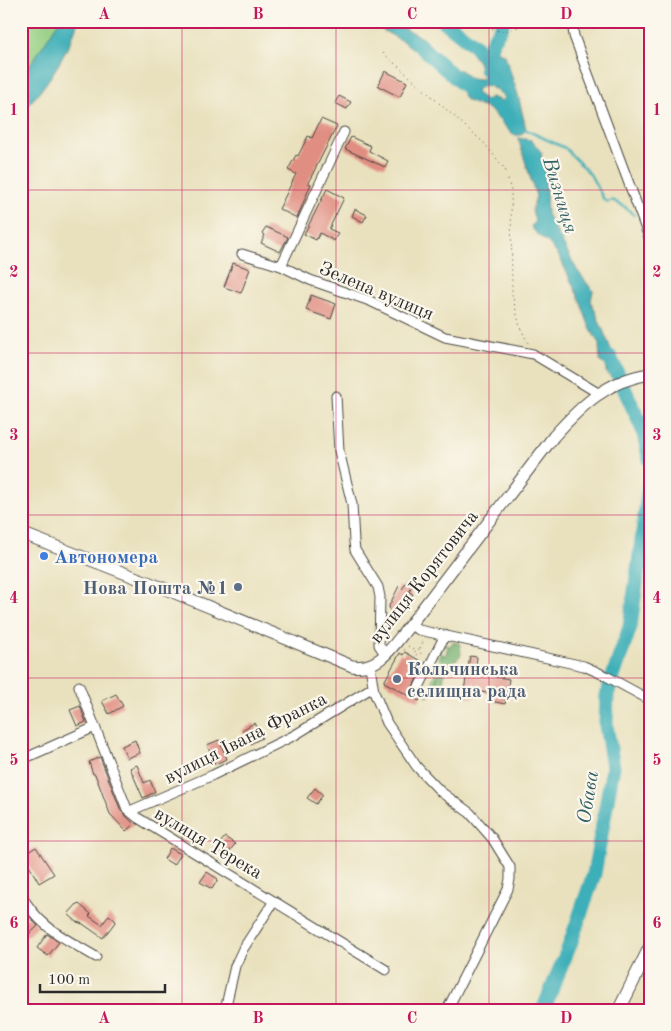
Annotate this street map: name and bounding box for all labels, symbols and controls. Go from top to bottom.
text: A [98,7,110,23]
text: B [252,7,264,23]
text: C [407,7,417,23]
text: D [560,7,572,23]
text: 1 [9,103,19,119]
text: 1 [652,103,662,119]
water label: Визниця [538,154,580,236]
street label: Зелена вулиця [316,260,436,325]
text: 2 [9,265,19,281]
text: 2 [652,265,662,281]
text: 3 [9,428,19,444]
text: 3 [652,428,662,444]
street label: вулиця Корятовича [367,507,483,648]
place label: Автономера [54,549,158,568]
marker: Автономера [38,550,50,562]
place label: Нова Пошта №1 [83,580,228,599]
marker: Нова Пошта №1 [232,581,244,593]
text: 4 [9,591,19,607]
text: 4 [652,591,662,607]
place label: Кольчинська селищна рада [407,661,527,702]
marker: Кольчинська селищна рада [391,673,403,685]
street label: вулиця Івана Франка [162,690,331,788]
text: 5 [9,753,19,769]
text: 5 [652,753,662,769]
water label: Обава [575,769,603,825]
street label: вулиця Терека [151,805,265,884]
text: 6 [9,916,19,932]
text: 6 [652,916,662,932]
scale bar [40,961,165,993]
text: 100 m [48,973,90,988]
text: A [98,1011,110,1027]
text: B [252,1011,264,1027]
text: C [407,1011,417,1027]
text: D [560,1011,572,1027]

